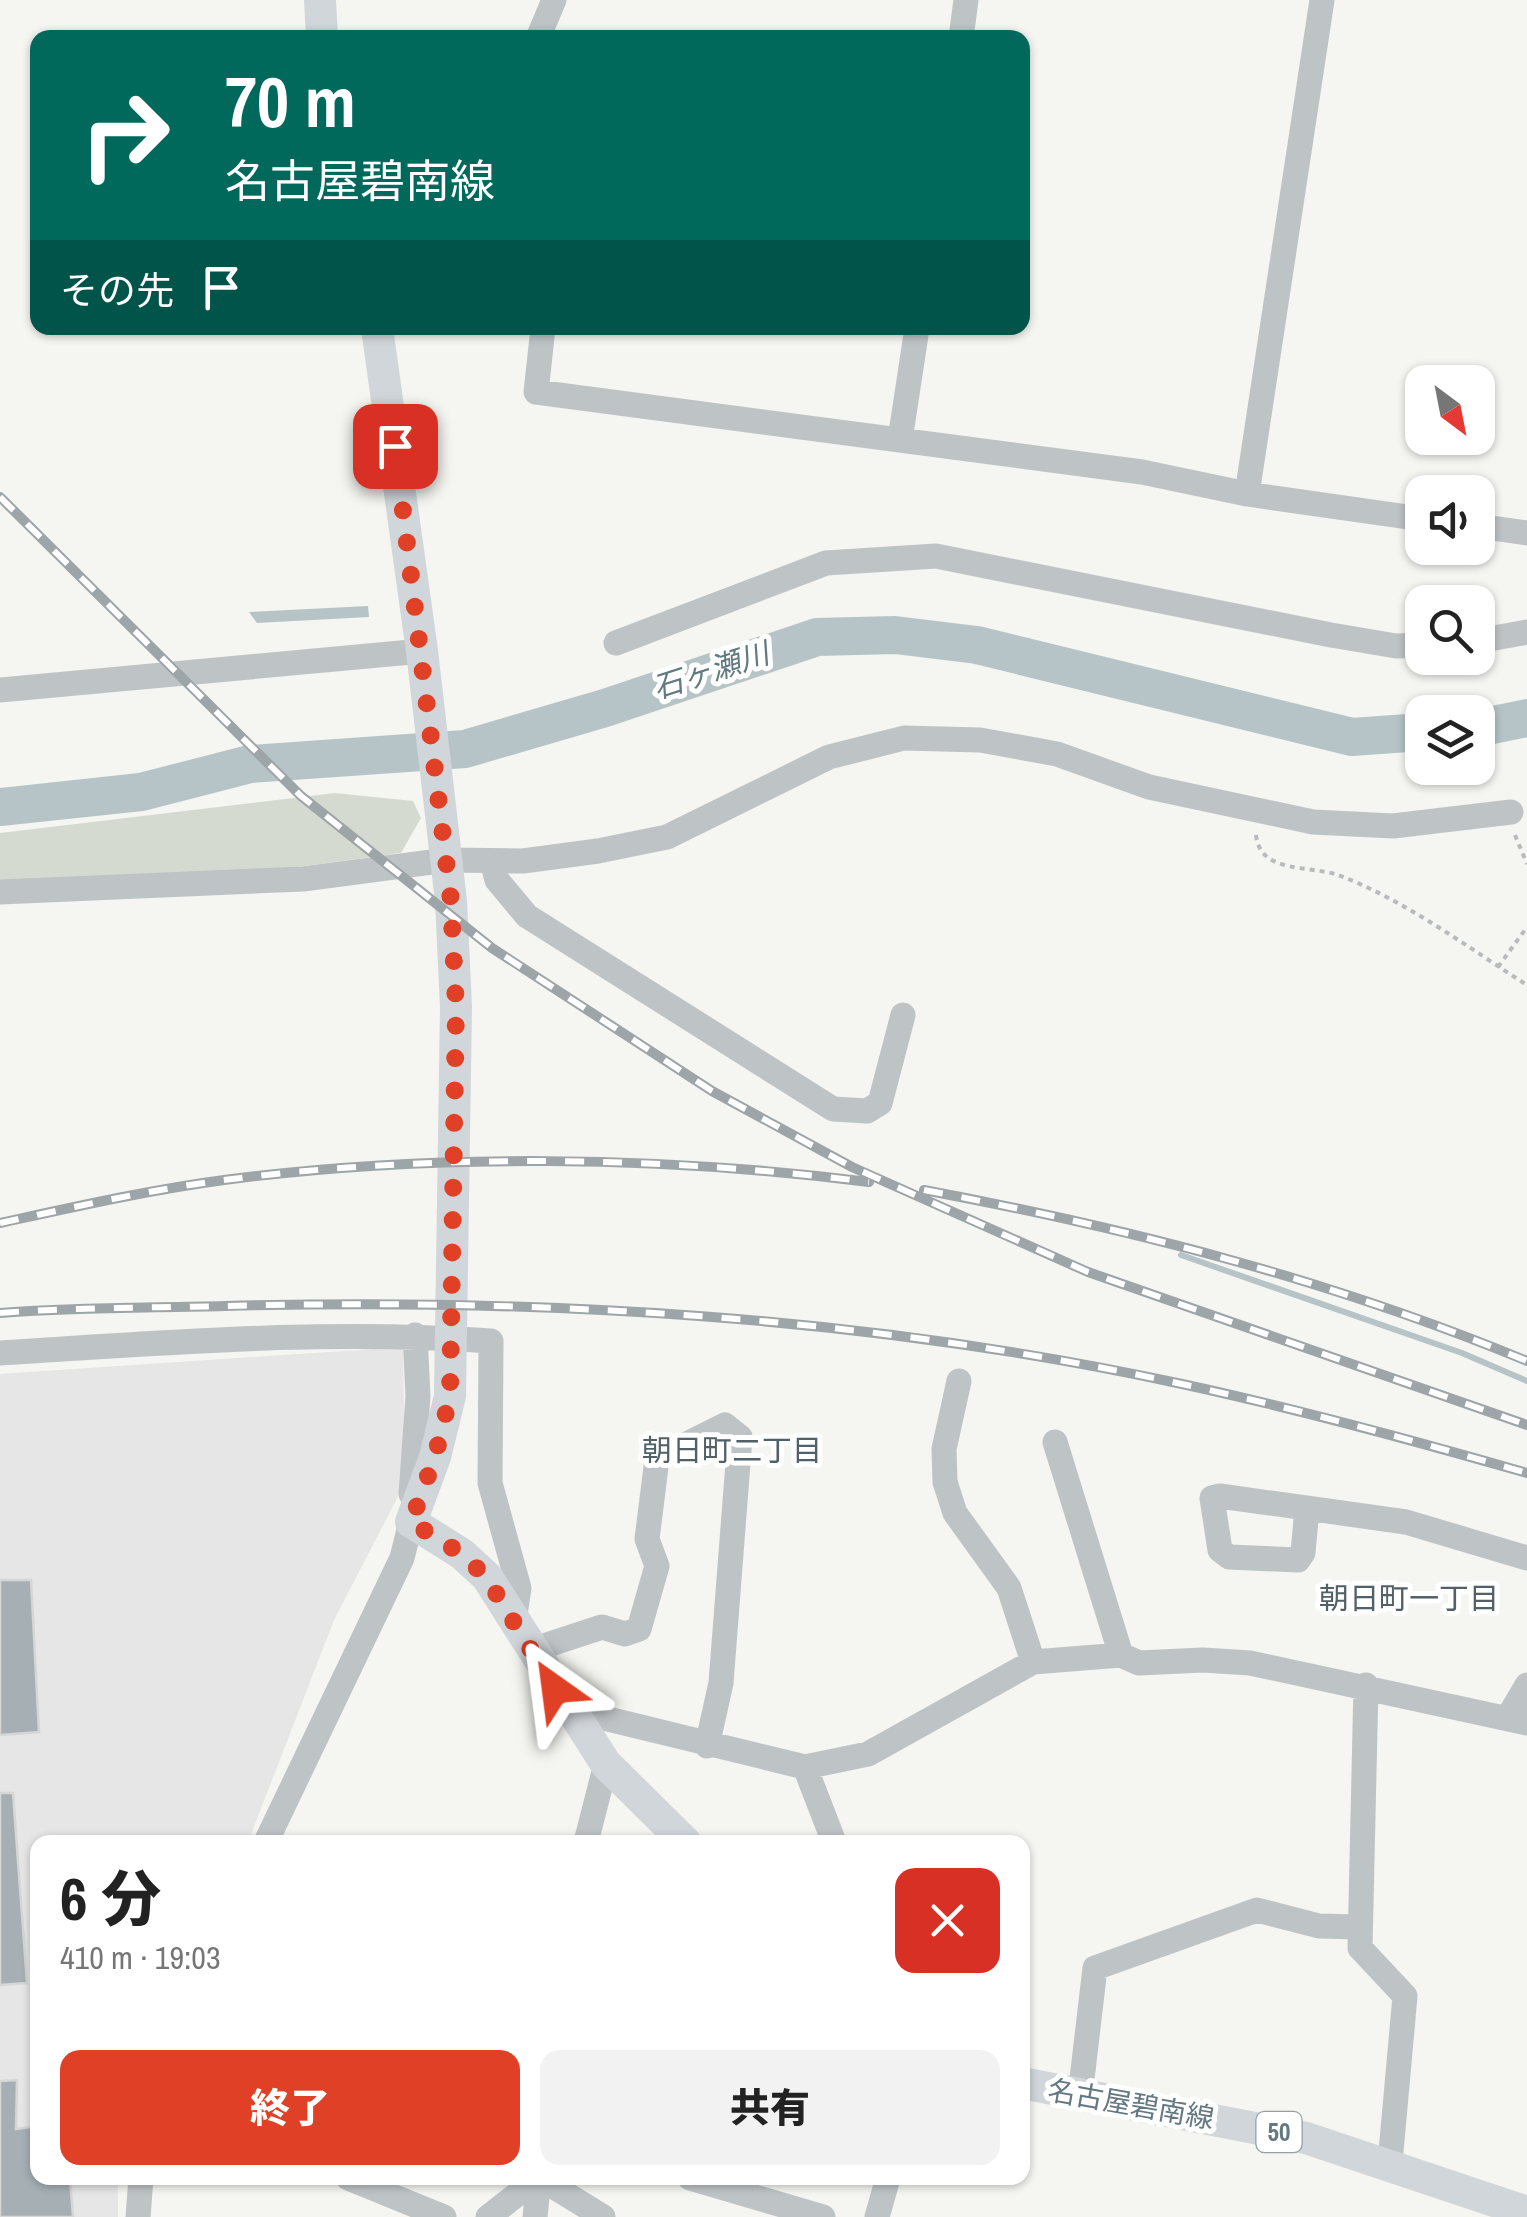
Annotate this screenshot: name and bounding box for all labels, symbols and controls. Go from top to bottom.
text: 70 m [225,55,356,149]
icon: right [60,70,190,200]
text: 名古屋碧南線 [225,150,495,211]
icon: arrive [194,260,249,315]
text: その先 [60,265,174,316]
north arrow [1405,365,1495,455]
map controls [1405,365,1495,785]
pin [353,404,438,489]
icon: arrive [368,419,423,474]
button: sound [1405,475,1495,565]
button: search [1405,585,1495,675]
water label: 石ヶ瀬川 [647,632,777,708]
button: layers [1405,695,1495,785]
district label: 朝日町二丁目 [642,1430,822,1470]
district label: 朝日町一丁目 [1319,1578,1499,1618]
position arrow [503,1637,607,1741]
text: 6 分 [60,1858,161,1939]
button: close [895,1868,1000,1973]
text: 410 m · 19:03 [60,1936,220,1979]
button: 終了 [60,2050,520,2165]
button: 共有 [540,2050,1000,2165]
street label: 名古屋碧南線 [1045,2071,1217,2137]
road number: 50 [1256,2112,1302,2152]

